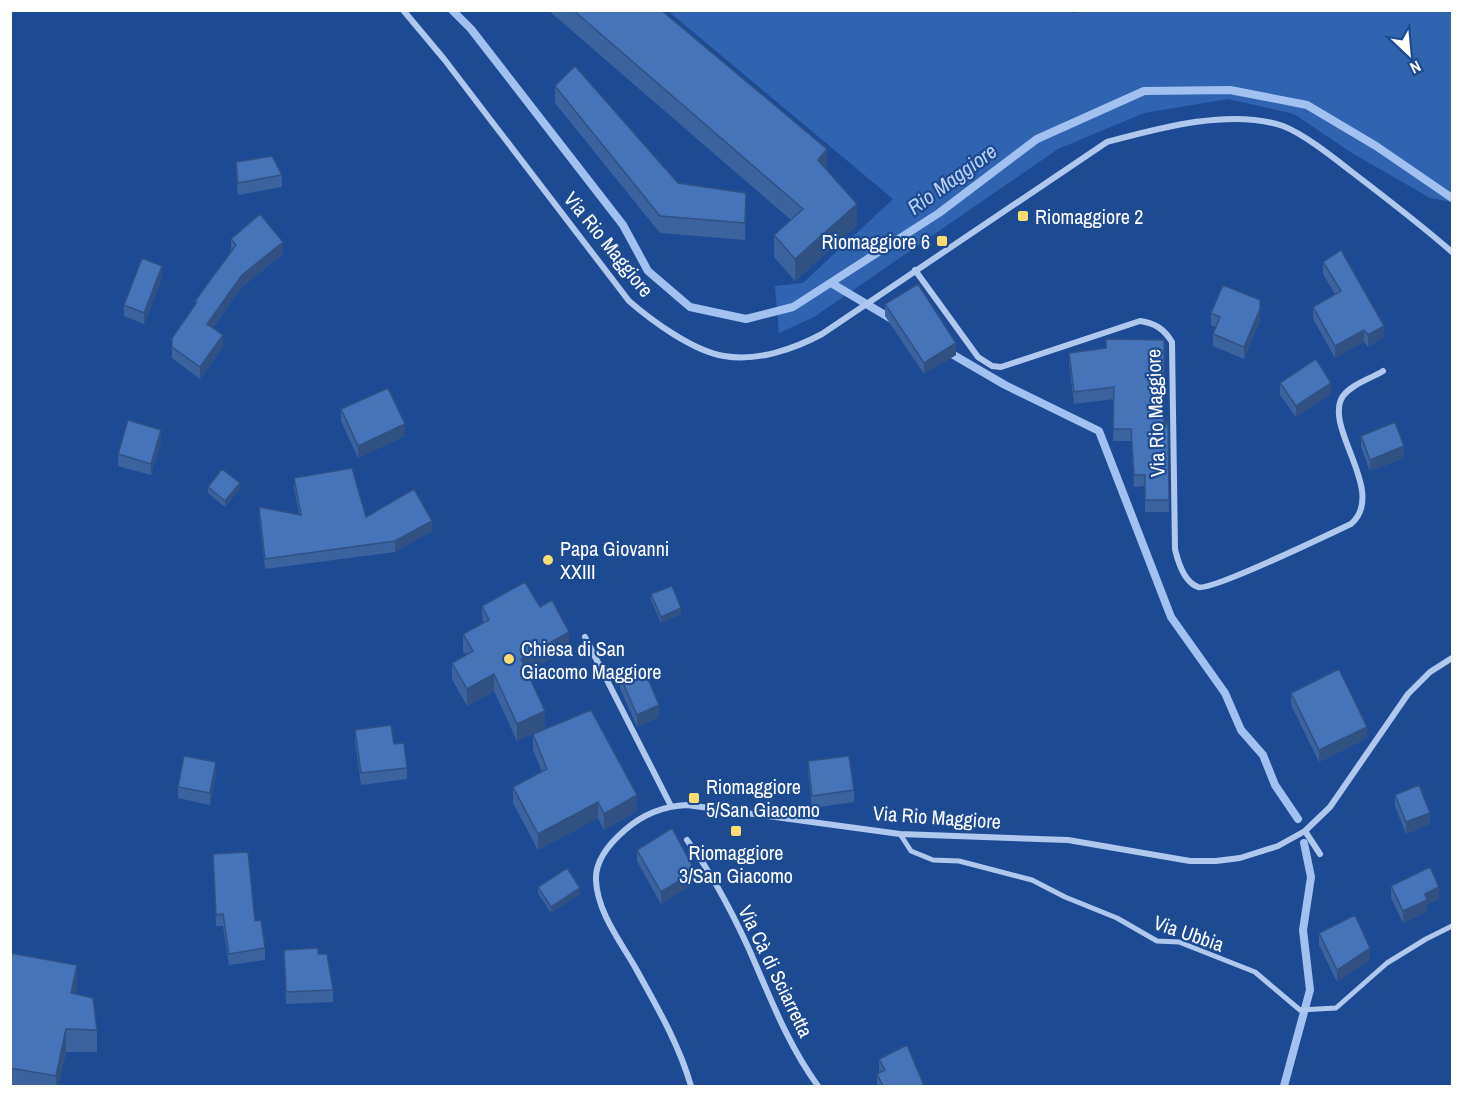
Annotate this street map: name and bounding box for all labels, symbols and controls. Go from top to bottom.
north arrow [1379,24,1439,84]
text: N [1406,56,1425,79]
water label: Rio Maggiore [901,137,1003,221]
street label: Via Rio Maggiore [558,186,660,302]
place label: Riomaggiore 2 [1035,203,1143,230]
marker: Riomaggiore 2 [1016,209,1030,223]
place label: Riomaggiore 6 [822,228,930,255]
marker: Riomaggiore 6 [935,234,949,248]
street label: Via Rio Maggiore [1139,348,1171,478]
place label: Papa Giovanni XXIII [560,535,669,585]
marker: Papa Giovanni XXIII [541,553,555,567]
place label: Chiesa di San Giacomo Maggiore [521,635,661,685]
marker: Chiesa di San Giacomo Maggiore [502,652,516,666]
place label: Riomaggiore 5/San Giacomo [706,773,820,823]
marker: Riomaggiore 5/San Giacomo [687,791,701,805]
street label: Via Rio Maggiore [872,799,1002,835]
marker: Riomaggiore 3/San Giacomo [729,824,743,838]
place label: Riomaggiore 3/San Giacomo [679,839,793,889]
street label: Via Cà di Sciarretta [732,900,820,1042]
street label: Via Ubbia [1150,908,1228,958]

